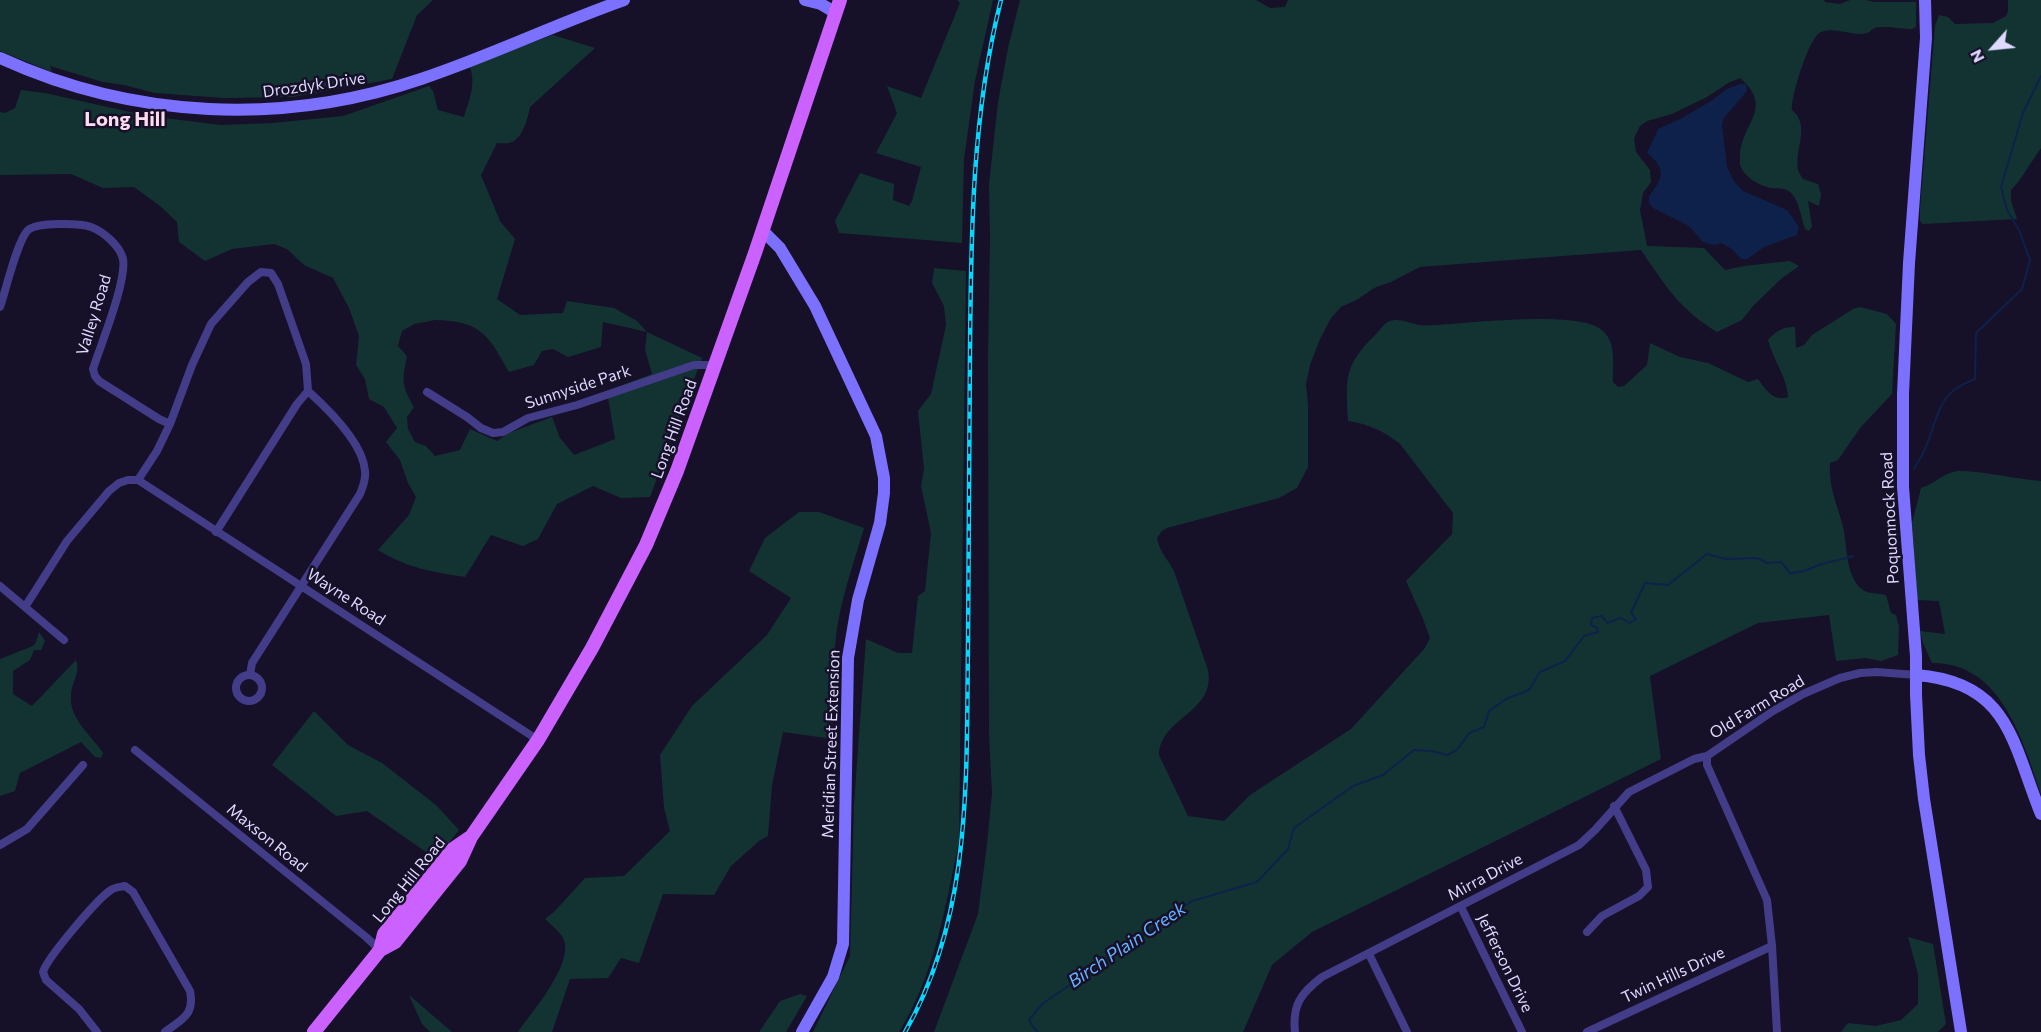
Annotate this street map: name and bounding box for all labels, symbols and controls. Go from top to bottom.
north arrow [1963,18,2023,78]
text: N [1965,47,1988,66]
street label: Drozdyk Drive [262,68,366,102]
district label: Long Hill [84,107,166,131]
street label: Valley Road [73,272,115,358]
street label: Sunnyside Park [523,361,633,413]
street label: Long Hill Road [647,377,701,481]
street label: Poquonnock Road [1877,452,1903,584]
street label: Wayne Road [303,564,389,630]
street label: Meridian Street Extension [818,649,844,839]
street label: Old Farm Road [1706,671,1808,743]
street label: Maxson Road [223,800,311,876]
street label: Long Hill Road [369,833,449,927]
street label: Mirra Drive [1444,849,1526,905]
water label: Birch Plain Creek [1064,898,1190,992]
street label: Jefferson Drive [1473,911,1537,1015]
street label: Twin Hills Drive [1618,943,1728,1007]

